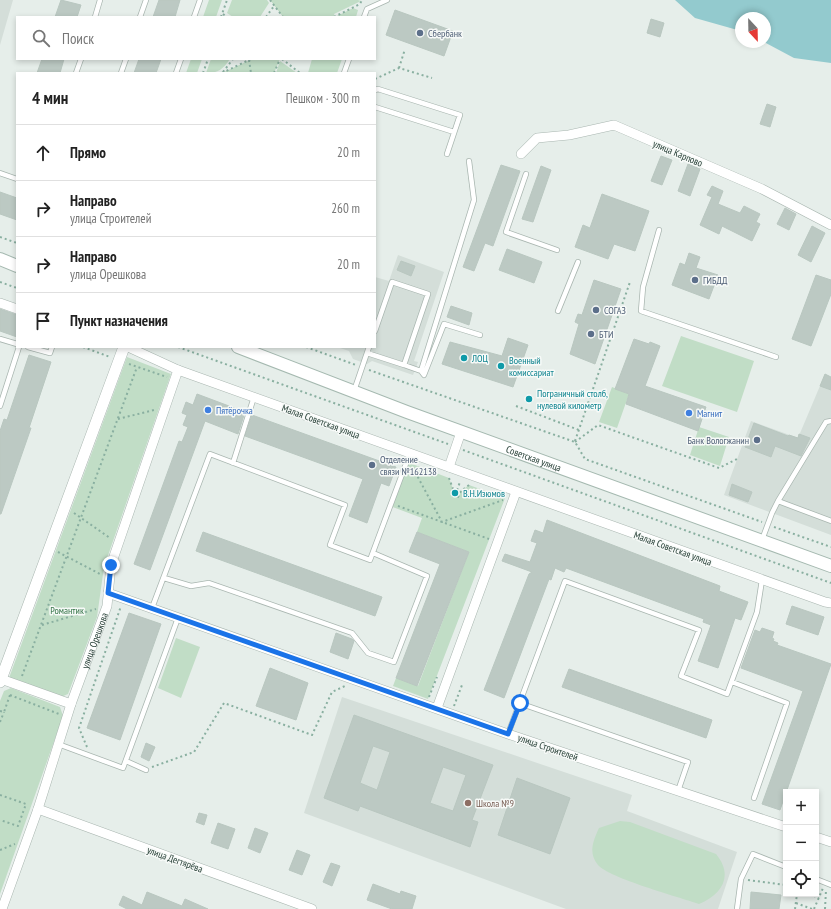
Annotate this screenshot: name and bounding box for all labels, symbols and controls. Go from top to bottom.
north arrow [735,12,771,48]
search box [16,16,376,60]
icon: search [30,27,52,49]
place label: Сбербанк [428,27,462,40]
marker: Сбербанк [415,28,425,38]
text: Поиск [62,29,94,48]
text: 4 мин [32,87,68,109]
text: Пешком · 300 m [286,90,360,107]
street label: улица Карпово [651,137,705,170]
icon: ahead [32,142,54,164]
text: Прямо [70,143,106,162]
text: 20 m [337,144,360,161]
text: Направо [70,191,117,210]
icon: right [32,198,54,220]
text: 260 m [331,200,360,217]
text: улица Строителей [70,210,151,227]
text: Направо [70,247,117,266]
icon: right [32,254,54,276]
text: 20 m [337,256,360,273]
text: улица Орешкова [70,266,146,283]
place label: ГИБДД [703,274,728,287]
marker: ГИБДД [690,275,700,285]
place label: СОГАЗ [604,304,626,317]
marker: СОГАЗ [591,305,601,315]
icon: arrive [32,310,54,332]
text: Пункт назначения [70,311,168,330]
place label: БТИ [599,328,613,341]
marker: БТИ [586,329,596,339]
place label: ЛОЦ [471,352,489,365]
marker: ЛОЦ [459,353,469,363]
place label: Военный комиссариат [509,354,554,379]
marker: Военный комиссариат [496,361,506,371]
place label: Пограничный столб, нулевой километр [537,387,608,412]
marker: Пограничный столб, нулевой километр [524,394,534,404]
street label: Малая Советская улица [280,401,362,442]
place label: Пятёрочка [216,404,253,417]
marker: Пятёрочка [203,405,213,415]
place label: Магнит [697,407,723,420]
marker: Магнит [684,408,694,418]
place label: Банк Вологжанин [687,434,749,447]
marker: Банк Вологжанин [752,435,762,445]
street label: Советская улица [504,443,563,475]
place label: Отделение связи №162138 [380,453,437,478]
marker: Отделение связи №162138 [367,460,377,470]
place label: В.Н.Изюмов [463,487,505,500]
marker: В.Н.Изюмов [450,488,460,498]
street label: Малая Советская улица [632,528,714,569]
route end [102,556,120,574]
park label: Романтик [50,604,84,617]
street label: улица Орешкова [79,611,111,670]
route start [511,694,529,712]
street label: улица Строителей [516,731,580,764]
map controls [783,789,819,897]
button: + [783,789,819,825]
place label: Школа №9 [476,797,514,810]
marker: Школа №9 [463,798,473,808]
button: − [783,825,819,861]
street label: улица Дегтярёва [145,843,205,876]
button: locate [783,861,819,897]

